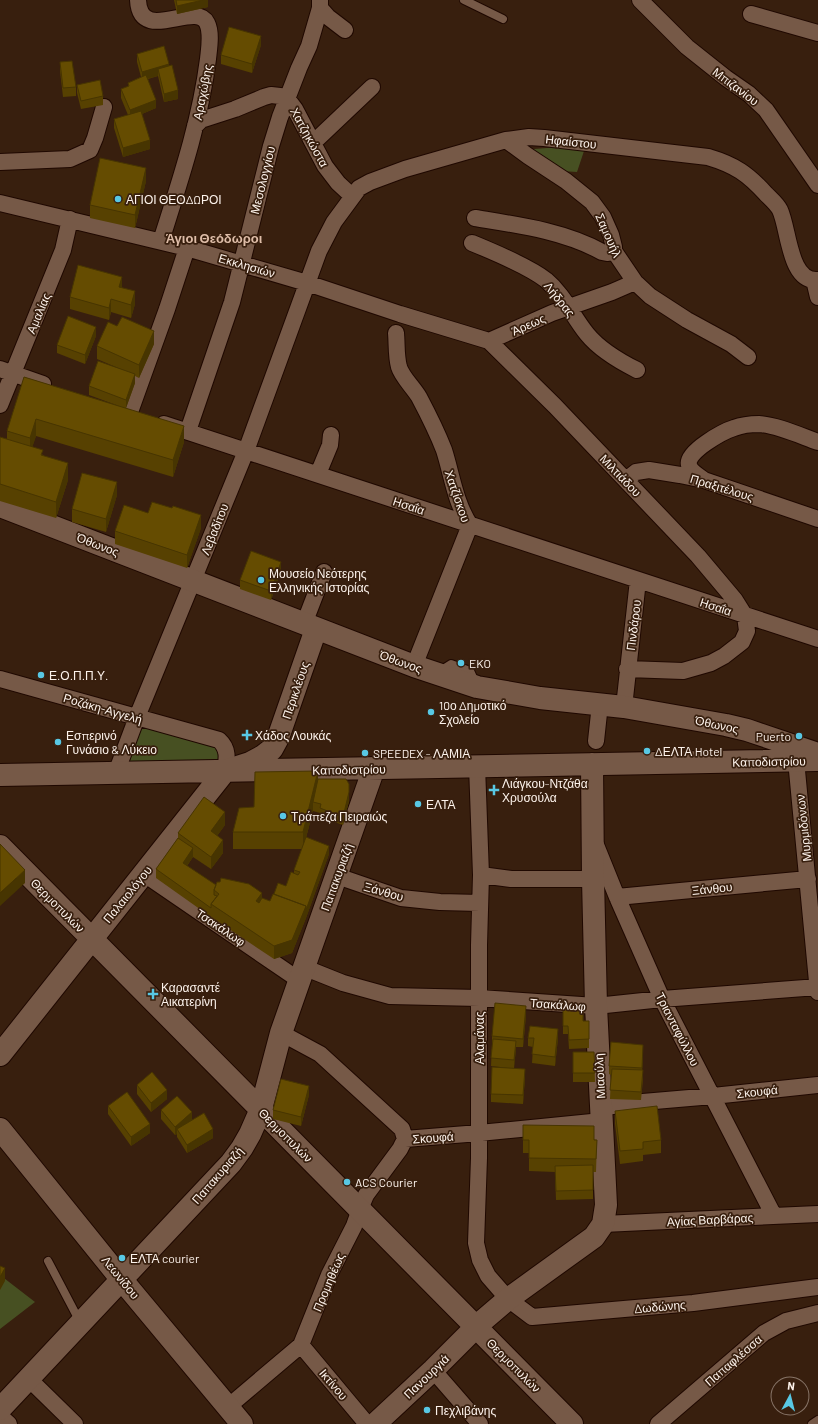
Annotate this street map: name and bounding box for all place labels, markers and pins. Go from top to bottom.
place label: ΑΓΙΟΙ ΘΕΟΔΩΡΟΙ [126,192,222,206]
marker: ΑΓΙΟΙ ΘΕΟΔΩΡΟΙ [113,194,123,204]
place label: Μουσείο Νεότερης Ελληνικής Ιστορίας [269,566,370,595]
marker: Μουσείο Νεότερης Ελληνικής Ιστορίας [256,575,266,585]
place label: EKO [469,656,491,670]
marker: EKO [456,658,466,668]
place label: Ε.Ο.Π.Π.Υ. [49,668,108,682]
marker: Ε.Ο.Π.Π.Υ. [36,670,46,680]
place label: 10ο Δημοτικό Σχολείο [439,698,507,727]
marker: 10ο Δημοτικό Σχολείο [426,707,436,717]
place label: Εσπερινό Γυνάσιο & Λύκειο [66,728,157,756]
place label: Χάδος Λουκάς [255,728,332,743]
place label: Puerto [756,729,791,743]
marker: Χάδος Λουκάς [242,730,252,740]
marker: Puerto [794,731,804,741]
marker: Εσπερινό Γυνάσιο & Λύκειο [53,737,63,747]
place label: ΔΕΛΤΑ Hotel [655,744,722,758]
place label: SPEEDEX - ΛΑΜΙΑ [373,746,470,760]
marker: ΔΕΛΤΑ Hotel [642,746,652,756]
marker: SPEEDEX - ΛΑΜΙΑ [360,748,370,758]
place label: Λιάγκου-Ντζάθα Χρυσούλα [502,776,588,805]
marker: Λιάγκου-Ντζάθα Χρυσούλα [489,785,499,795]
place label: ΕΛΤΑ [426,797,456,811]
marker: ΕΛΤΑ [413,799,423,809]
place label: Τράπεζα Πειραιώς [291,809,388,824]
marker: Τράπεζα Πειραιώς [278,811,288,821]
place label: Καρασαντέ Αικατερίνη [161,980,221,1009]
marker: Καρασαντέ Αικατερίνη [148,989,158,999]
place label: ACS Courier [355,1175,418,1189]
marker: ACS Courier [342,1177,352,1187]
place label: ΕΛΤΑ courier [130,1251,200,1265]
marker: ΕΛΤΑ courier [117,1253,127,1263]
place label: Πεχλιβάνης [435,1403,496,1418]
marker: Πεχλιβάνης [422,1405,432,1415]

